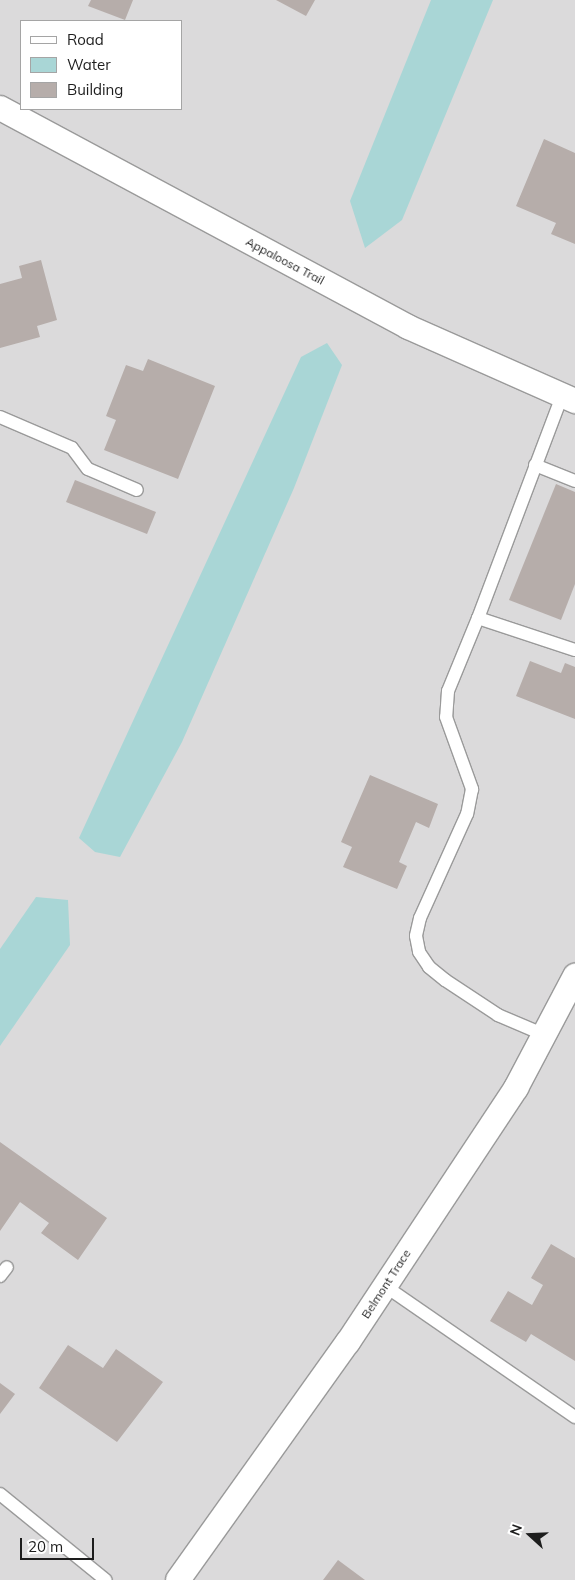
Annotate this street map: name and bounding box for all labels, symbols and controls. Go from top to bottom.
legend [20,20,182,110]
text: Road [67,30,104,49]
text: Water [67,55,111,74]
text: Building [67,80,123,99]
street label: Appaloosa Trail [243,234,327,288]
street label: Belmont Trace [358,1247,414,1321]
north arrow [505,1510,555,1560]
text: N [506,1522,526,1538]
scale bar [22,1528,96,1560]
text: 20 m [28,1537,63,1556]

